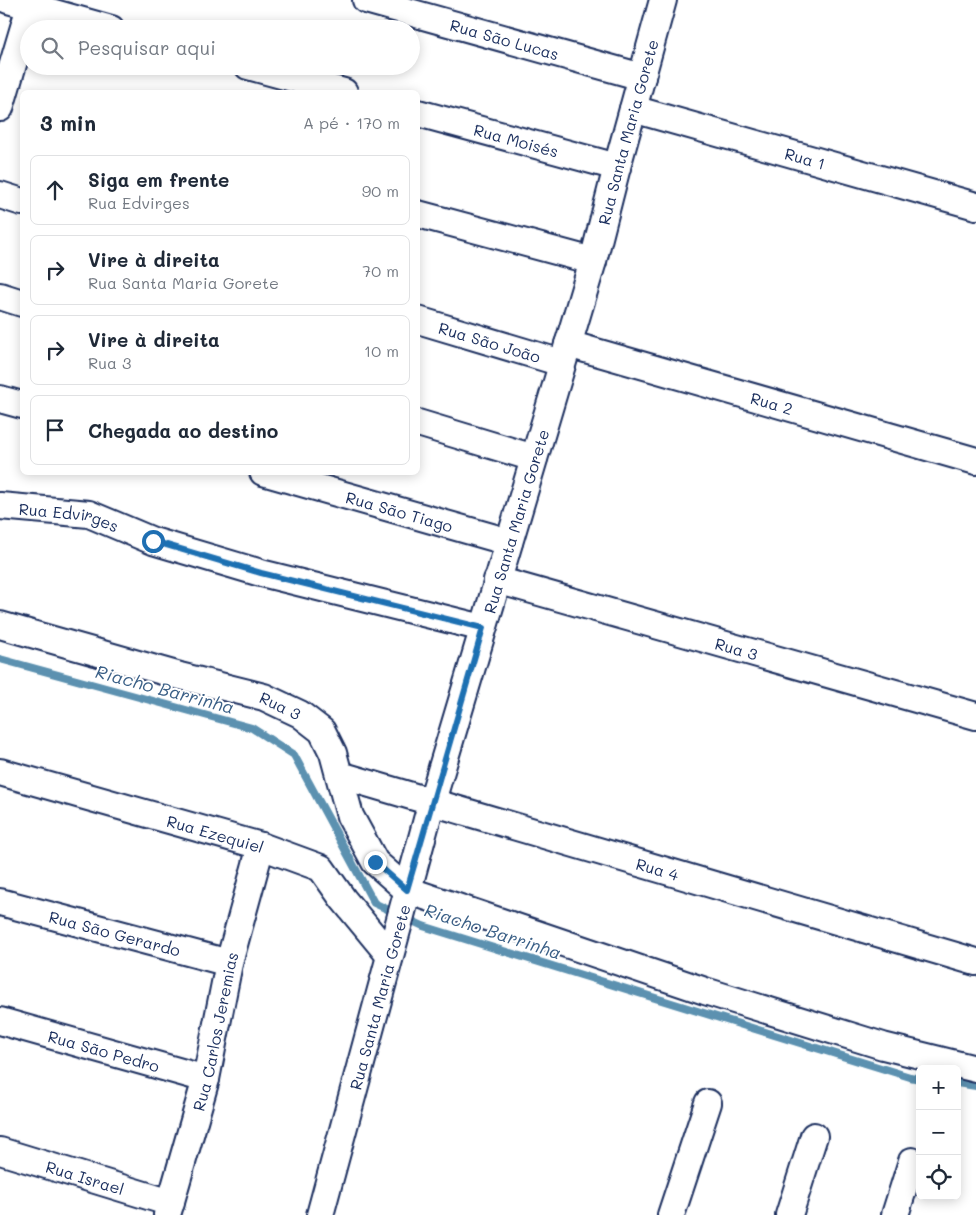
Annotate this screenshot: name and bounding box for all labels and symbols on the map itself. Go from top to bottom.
street label: Rua São Lucas [448,14,562,64]
street label: Rua Santa Maria Gorete [592,37,662,227]
street label: Rua Moisés [472,118,561,161]
street label: Rua 1 [783,142,828,173]
street label: Rua São João [436,316,543,367]
street label: Rua 2 [748,386,795,418]
street label: Rua Santa Maria Gorete [478,426,553,616]
street label: Rua São Tiago [344,486,456,536]
street label: Rua Edvirges [18,497,122,536]
route start [142,530,165,553]
street label: Rua 3 [713,632,760,664]
water label: Riacho Barrinha [93,659,237,719]
street label: Rua 3 [256,686,305,724]
street label: Rua Ezequiel [165,809,267,857]
route end [364,851,387,874]
street label: Rua 4 [634,852,682,885]
water label: Riacho Barrinha [421,898,565,964]
street label: Rua Santa Maria Gorete [344,902,414,1092]
street label: Rua São Gerardo [47,905,183,960]
street label: Rua Carlos Jeremias [187,949,242,1113]
street label: Rua São Pedro [46,1025,162,1076]
street label: Rua Israel [43,1155,127,1199]

